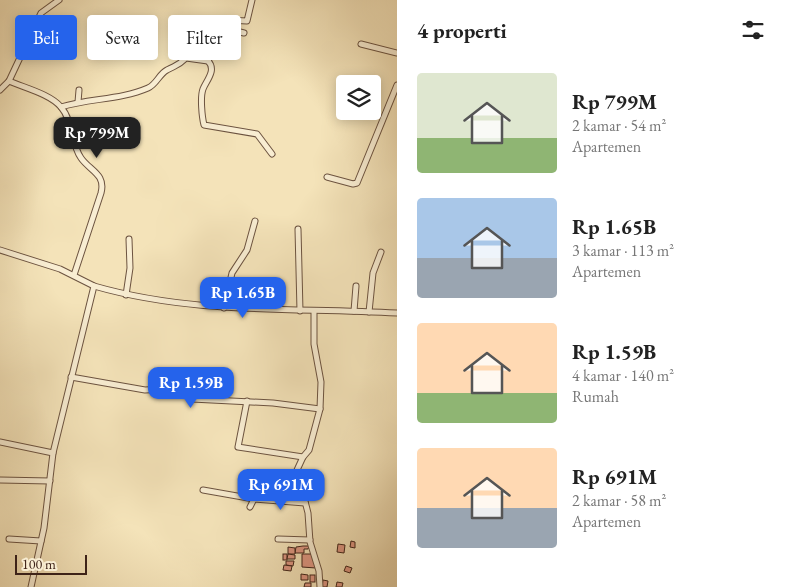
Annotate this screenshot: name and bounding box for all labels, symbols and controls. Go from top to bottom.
chip: Beli [15,15,77,60]
chip: Sewa [87,15,158,60]
chip: Filter [168,15,241,60]
icon: filters [739,16,767,44]
text: 4 properti [417,17,507,44]
map controls [336,75,381,120]
button: layers [336,75,381,120]
text: Rp 799M [572,88,657,115]
icon: home [457,93,517,153]
text: 2 kamar · 54 m² [572,115,666,136]
pin: Rp 799M [51,116,143,159]
text: Rp 799M [65,122,129,143]
text: Apartemen [572,136,641,157]
text: Rp 1.65B [572,213,656,240]
icon: home [457,218,517,278]
text: 3 kamar · 113 m² [572,240,674,261]
text: Apartemen [572,261,641,282]
pin: Rp 1.65B [191,276,295,319]
text: Rp 1.65B [211,282,275,303]
text: Rp 1.59B [572,338,656,365]
icon: home [457,343,517,403]
text: 4 kamar · 140 m² [572,365,674,386]
pin: Rp 1.59B [139,366,243,409]
text: Rp 1.59B [159,372,223,393]
text: Rumah [572,386,619,407]
text: Rp 691M [572,463,657,490]
pin: Rp 691M [235,468,327,511]
icon: home [457,468,517,528]
text: Rp 691M [249,474,313,495]
text: 2 kamar · 58 m² [572,490,666,511]
text: Apartemen [572,511,641,532]
scale bar [15,552,88,575]
text: 100 m [22,555,56,573]

